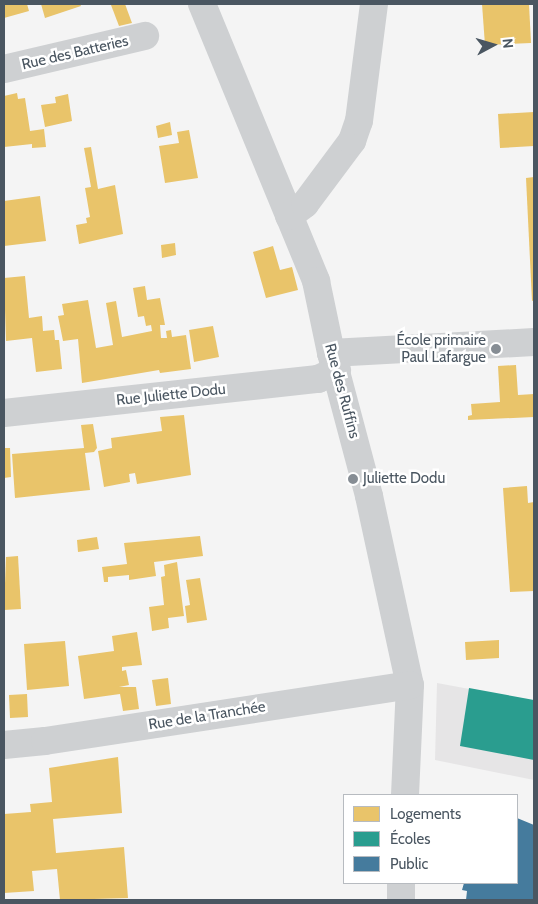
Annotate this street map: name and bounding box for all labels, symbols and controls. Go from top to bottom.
north arrow [468,20,518,70]
street label: Rue des Batteries [20,32,130,74]
text: N [498,38,517,49]
place label: École primaire Paul Lafargue [396,331,486,366]
street label: Rue des Ruffins [321,341,363,441]
marker: École primaire Paul Lafargue [490,343,502,355]
street label: Rue Juliette Dodu [115,380,227,410]
place label: Juliette Dodu [363,470,445,488]
marker: Juliette Dodu [347,473,359,485]
street label: Rue de la Tranchée [147,698,267,734]
legend [343,794,518,884]
text: Logements [390,805,461,823]
text: Écoles [390,830,430,848]
text: Public [390,855,428,873]

